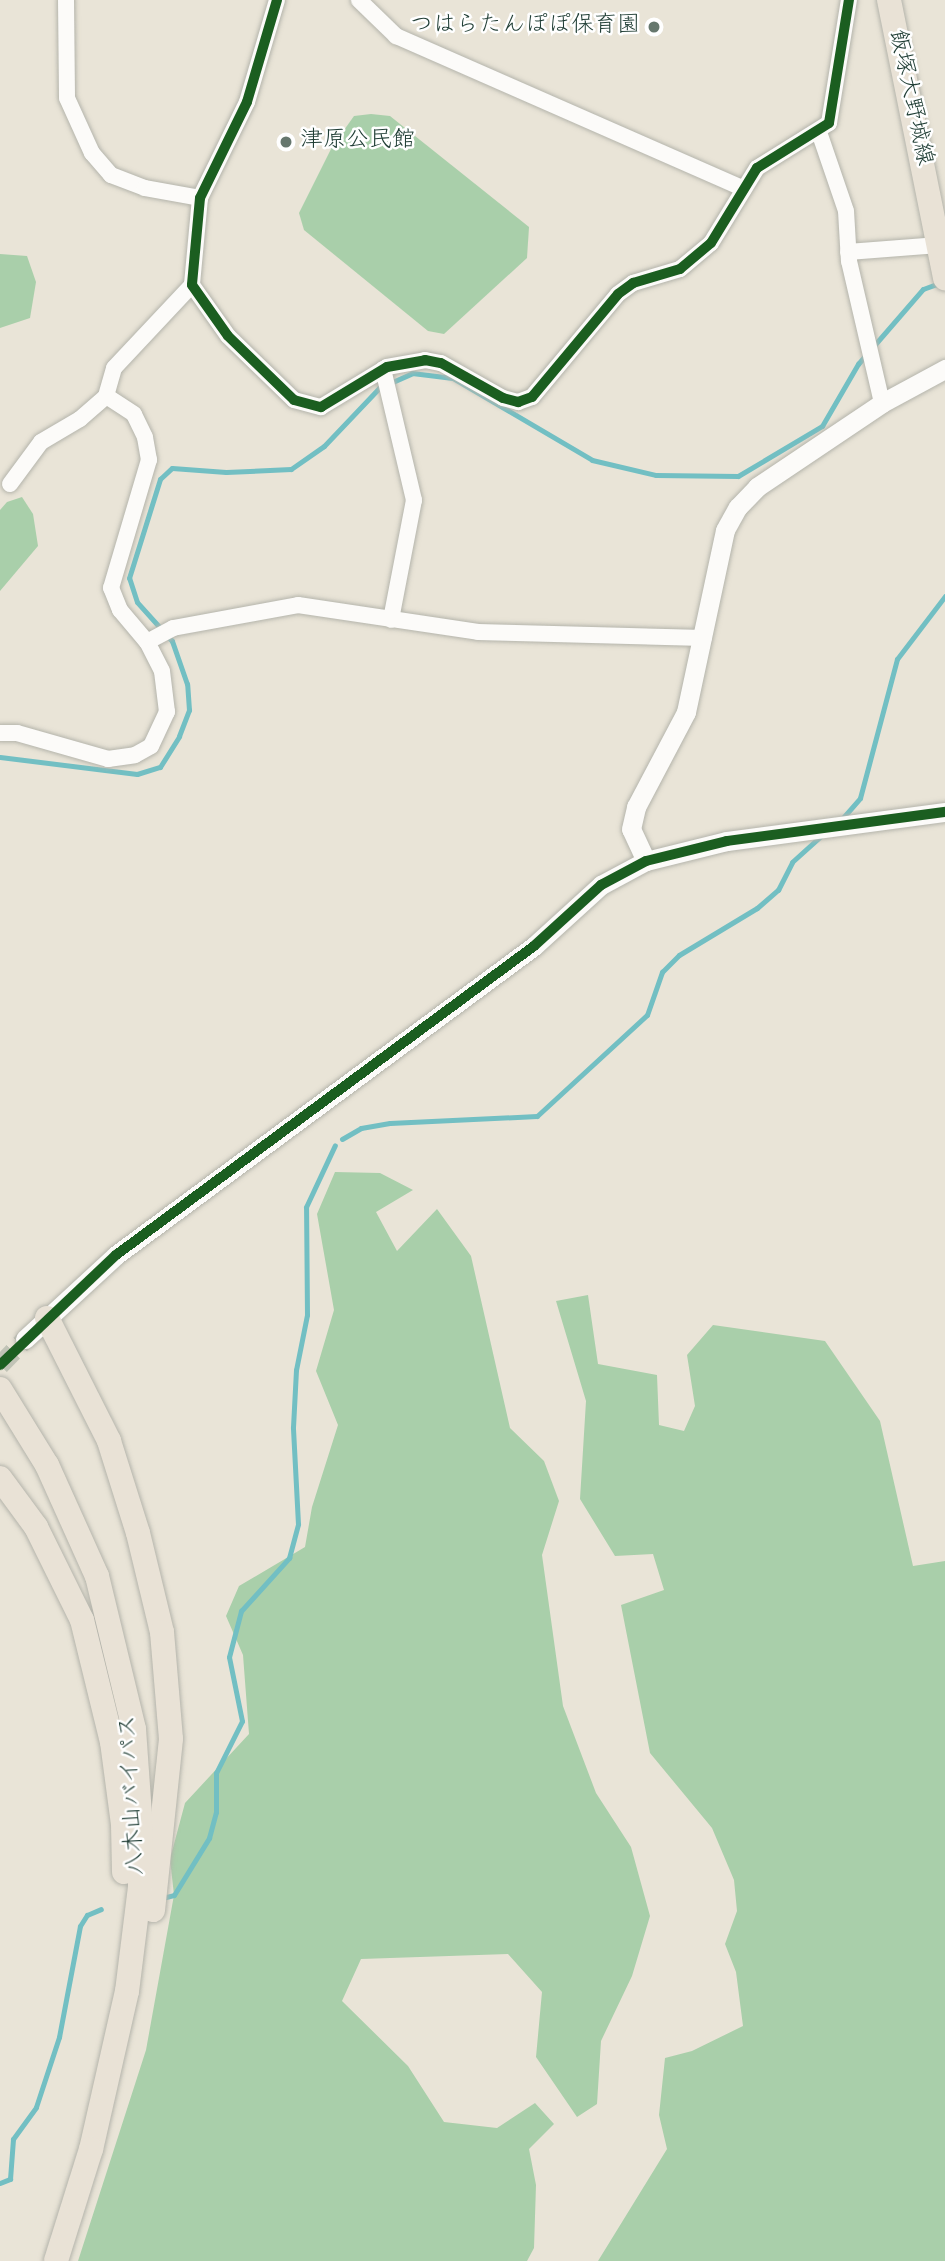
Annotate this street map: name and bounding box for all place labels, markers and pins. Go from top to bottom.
place label: つはらたんぽぽ保育園 [410,13,640,41]
marker: つはらたんぽぽ保育園 [646,19,662,35]
place label: 津原公民館 [300,128,415,156]
marker: 津原公民館 [278,134,294,150]

